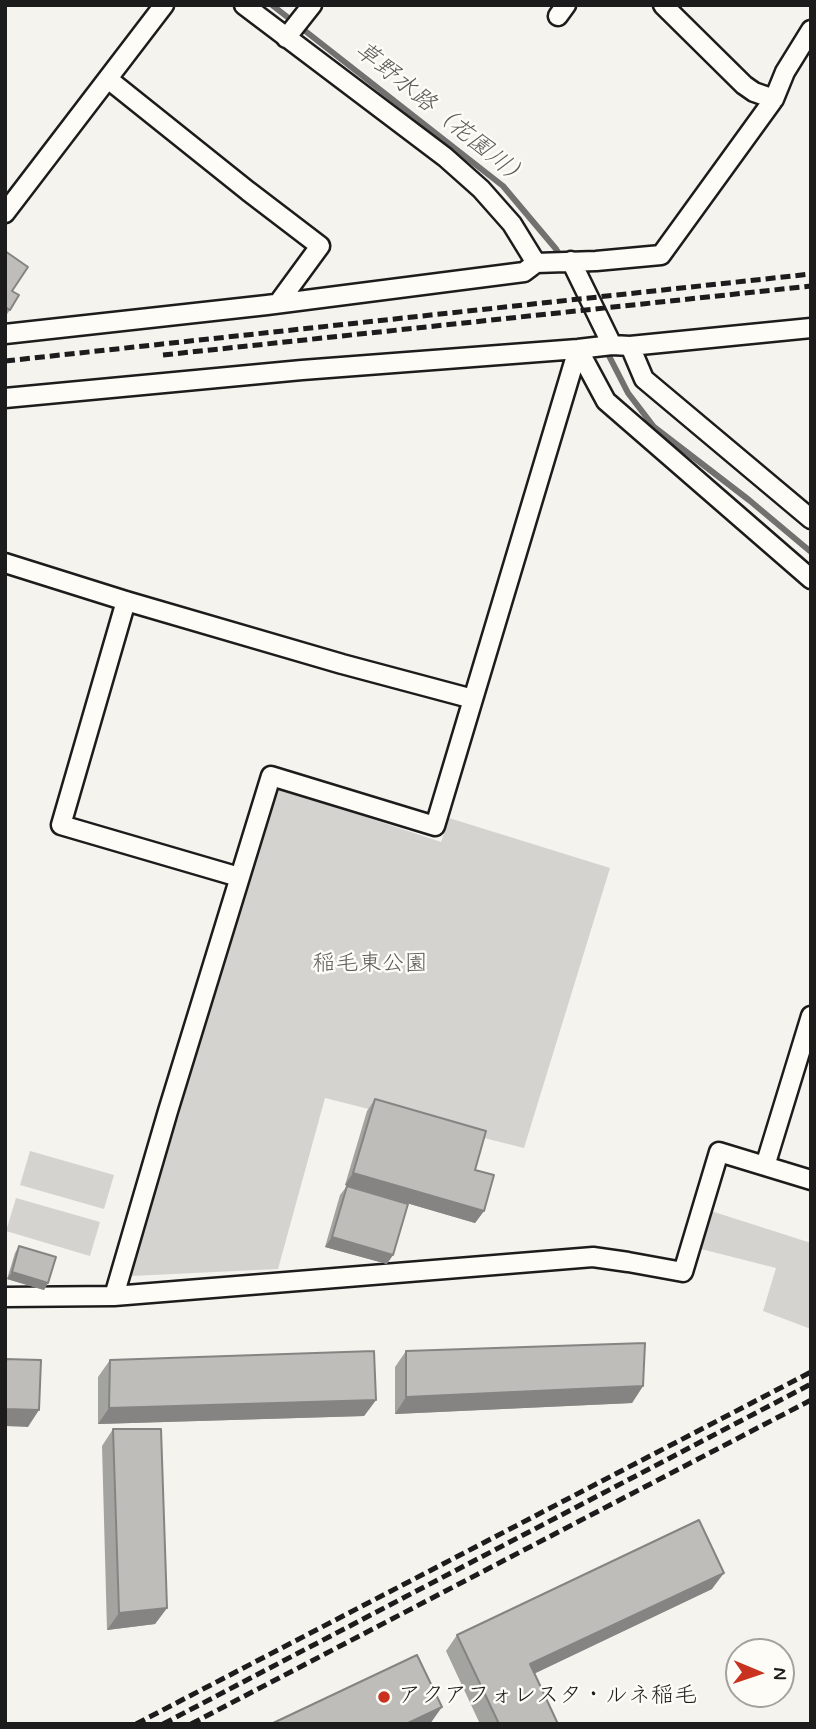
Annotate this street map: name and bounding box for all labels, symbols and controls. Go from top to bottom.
water label: 草野水路（花園川） [348,37,534,195]
park label: 稲毛東公園 [313,951,427,979]
north arrow [725,1638,795,1708]
text: N [767,1667,792,1680]
place label: アクアフォレスタ・ルネ稲毛 [398,1683,697,1711]
marker: アクアフォレスタ・ルネ稲毛 [376,1689,392,1705]

